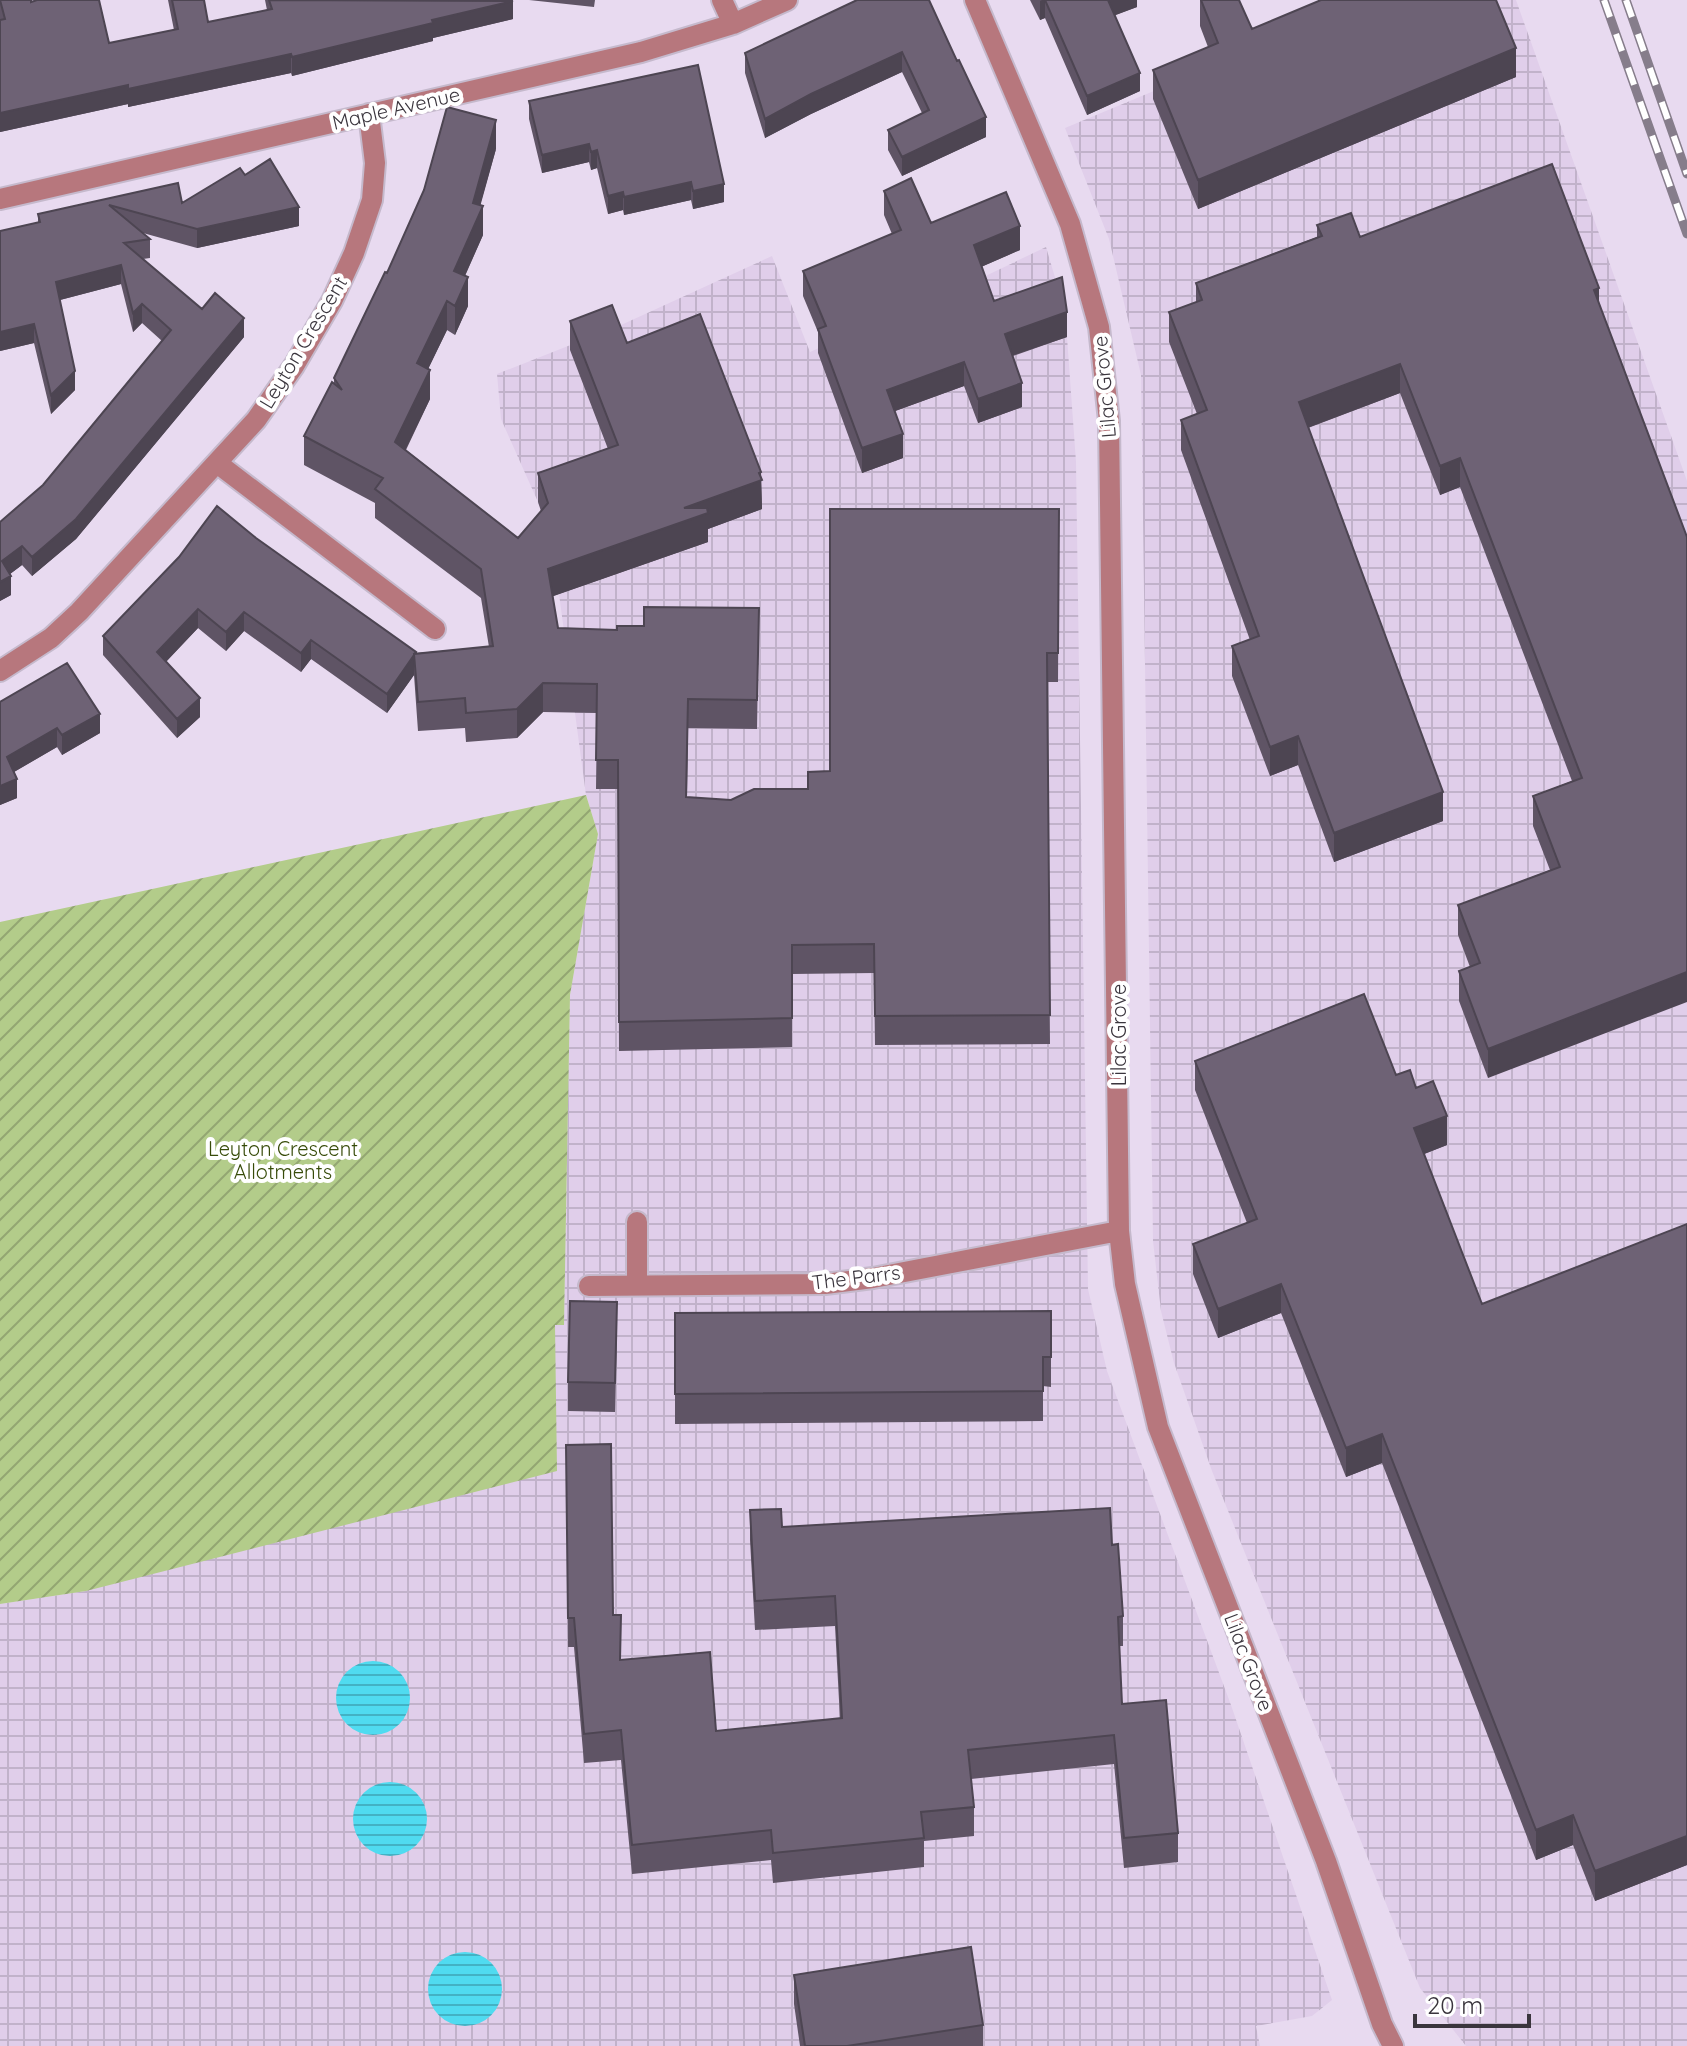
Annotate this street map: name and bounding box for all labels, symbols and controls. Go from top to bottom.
street label: Maple Avenue [330,81,462,135]
street label: Leyton Crescent [254,271,352,413]
street label: Lilac Grove [1087,335,1121,439]
street label: Lilac Grove [1106,984,1131,1086]
park label: Leyton Crescent Allotments [208,1136,358,1184]
street label: The Parrs [810,1259,902,1295]
street label: Lilac Grove [1219,1610,1279,1714]
scale bar [1415,1978,1529,2028]
text: 20 m [1427,1990,1483,2020]

